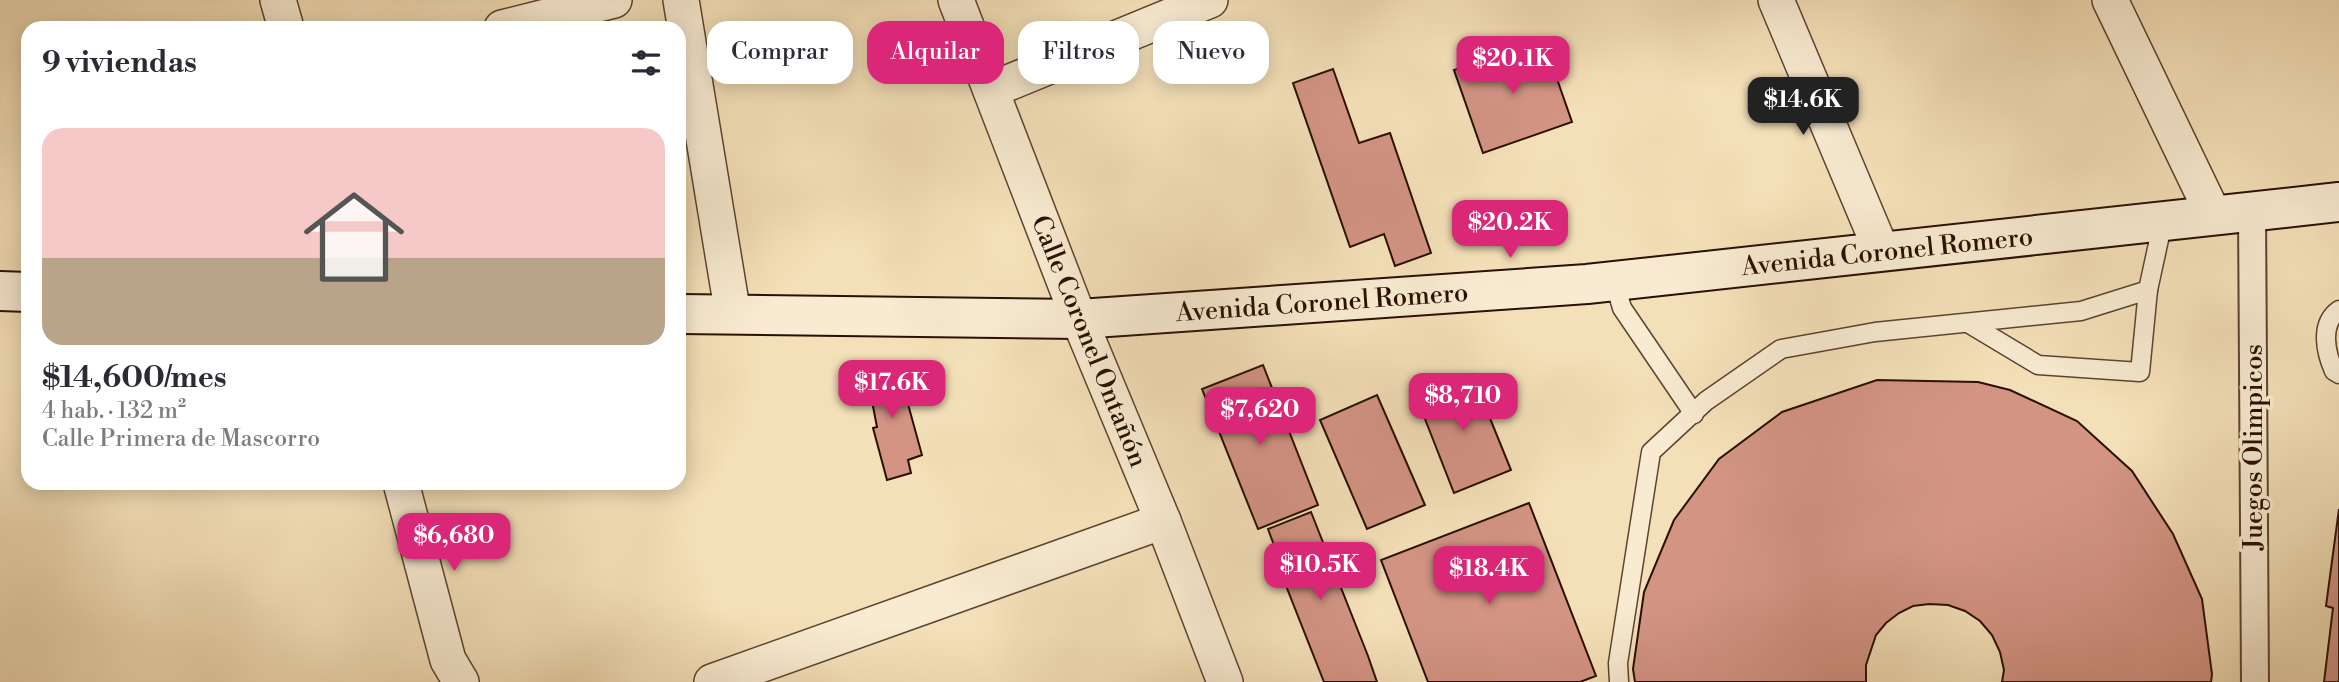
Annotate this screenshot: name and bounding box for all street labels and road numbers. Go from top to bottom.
street label: Calle Coronel Ontañón [1024,211,1154,472]
street label: Avenida Coronel Romero [1739,221,2035,283]
street label: Avenida Coronel Romero [1174,277,1469,329]
street label: Juegos Olimpicos [2238,344,2270,551]

